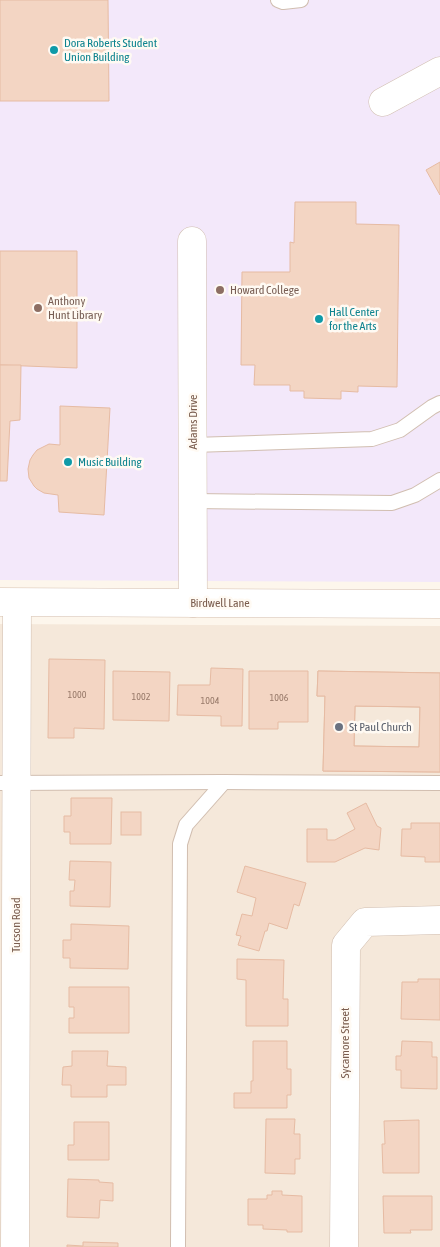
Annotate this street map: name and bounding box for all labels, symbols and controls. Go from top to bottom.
place label: Dora Roberts Student Union Building [64,36,158,64]
marker: Dora Roberts Student Union Building [48,44,60,56]
place label: Howard College [230,283,299,297]
marker: Howard College [214,284,226,296]
place label: Anthony Hunt Library [48,294,102,322]
marker: Anthony Hunt Library [32,302,44,314]
place label: Hall Center for the Arts [329,305,379,333]
marker: Hall Center for the Arts [313,313,325,325]
street label: Adams Drive [186,395,200,449]
place label: Music Building [78,455,142,469]
marker: Music Building [62,456,74,468]
street label: Birdwell Lane [190,596,250,610]
house number: 1000 [68,689,87,700]
house number: 1002 [132,691,151,702]
house number: 1006 [270,692,289,703]
house number: 1004 [201,695,220,706]
place label: St Paul Church [349,720,412,734]
marker: St Paul Church [333,721,345,733]
street label: Tucson Road [9,897,23,953]
street label: Sycamore Street [338,1007,352,1079]

